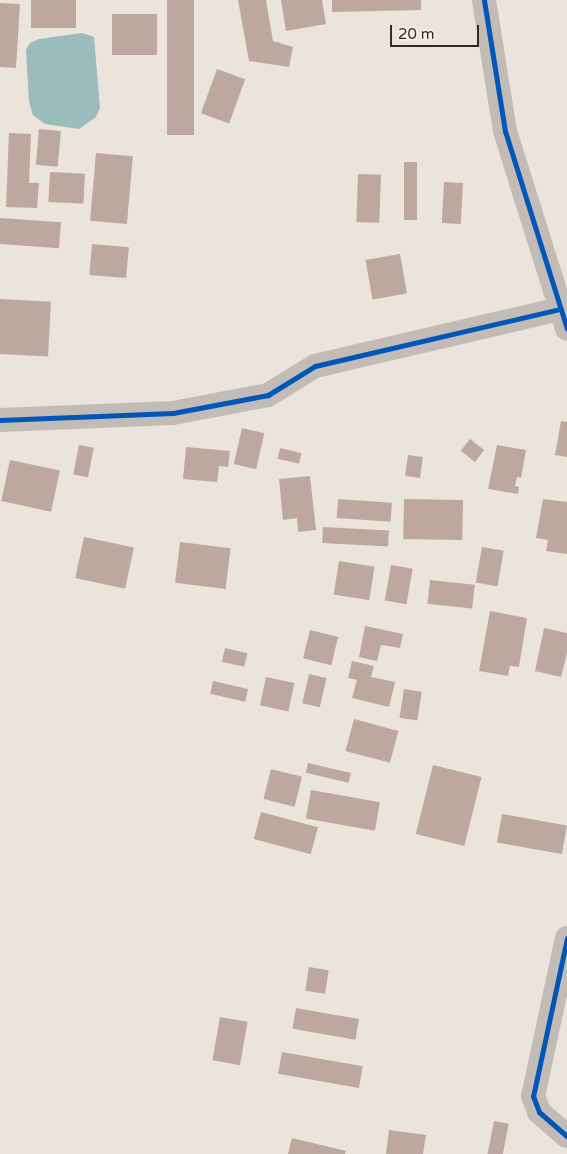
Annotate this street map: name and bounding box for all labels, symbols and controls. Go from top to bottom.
scale bar [392,15,481,47]
text: 20 m [398,25,435,43]

